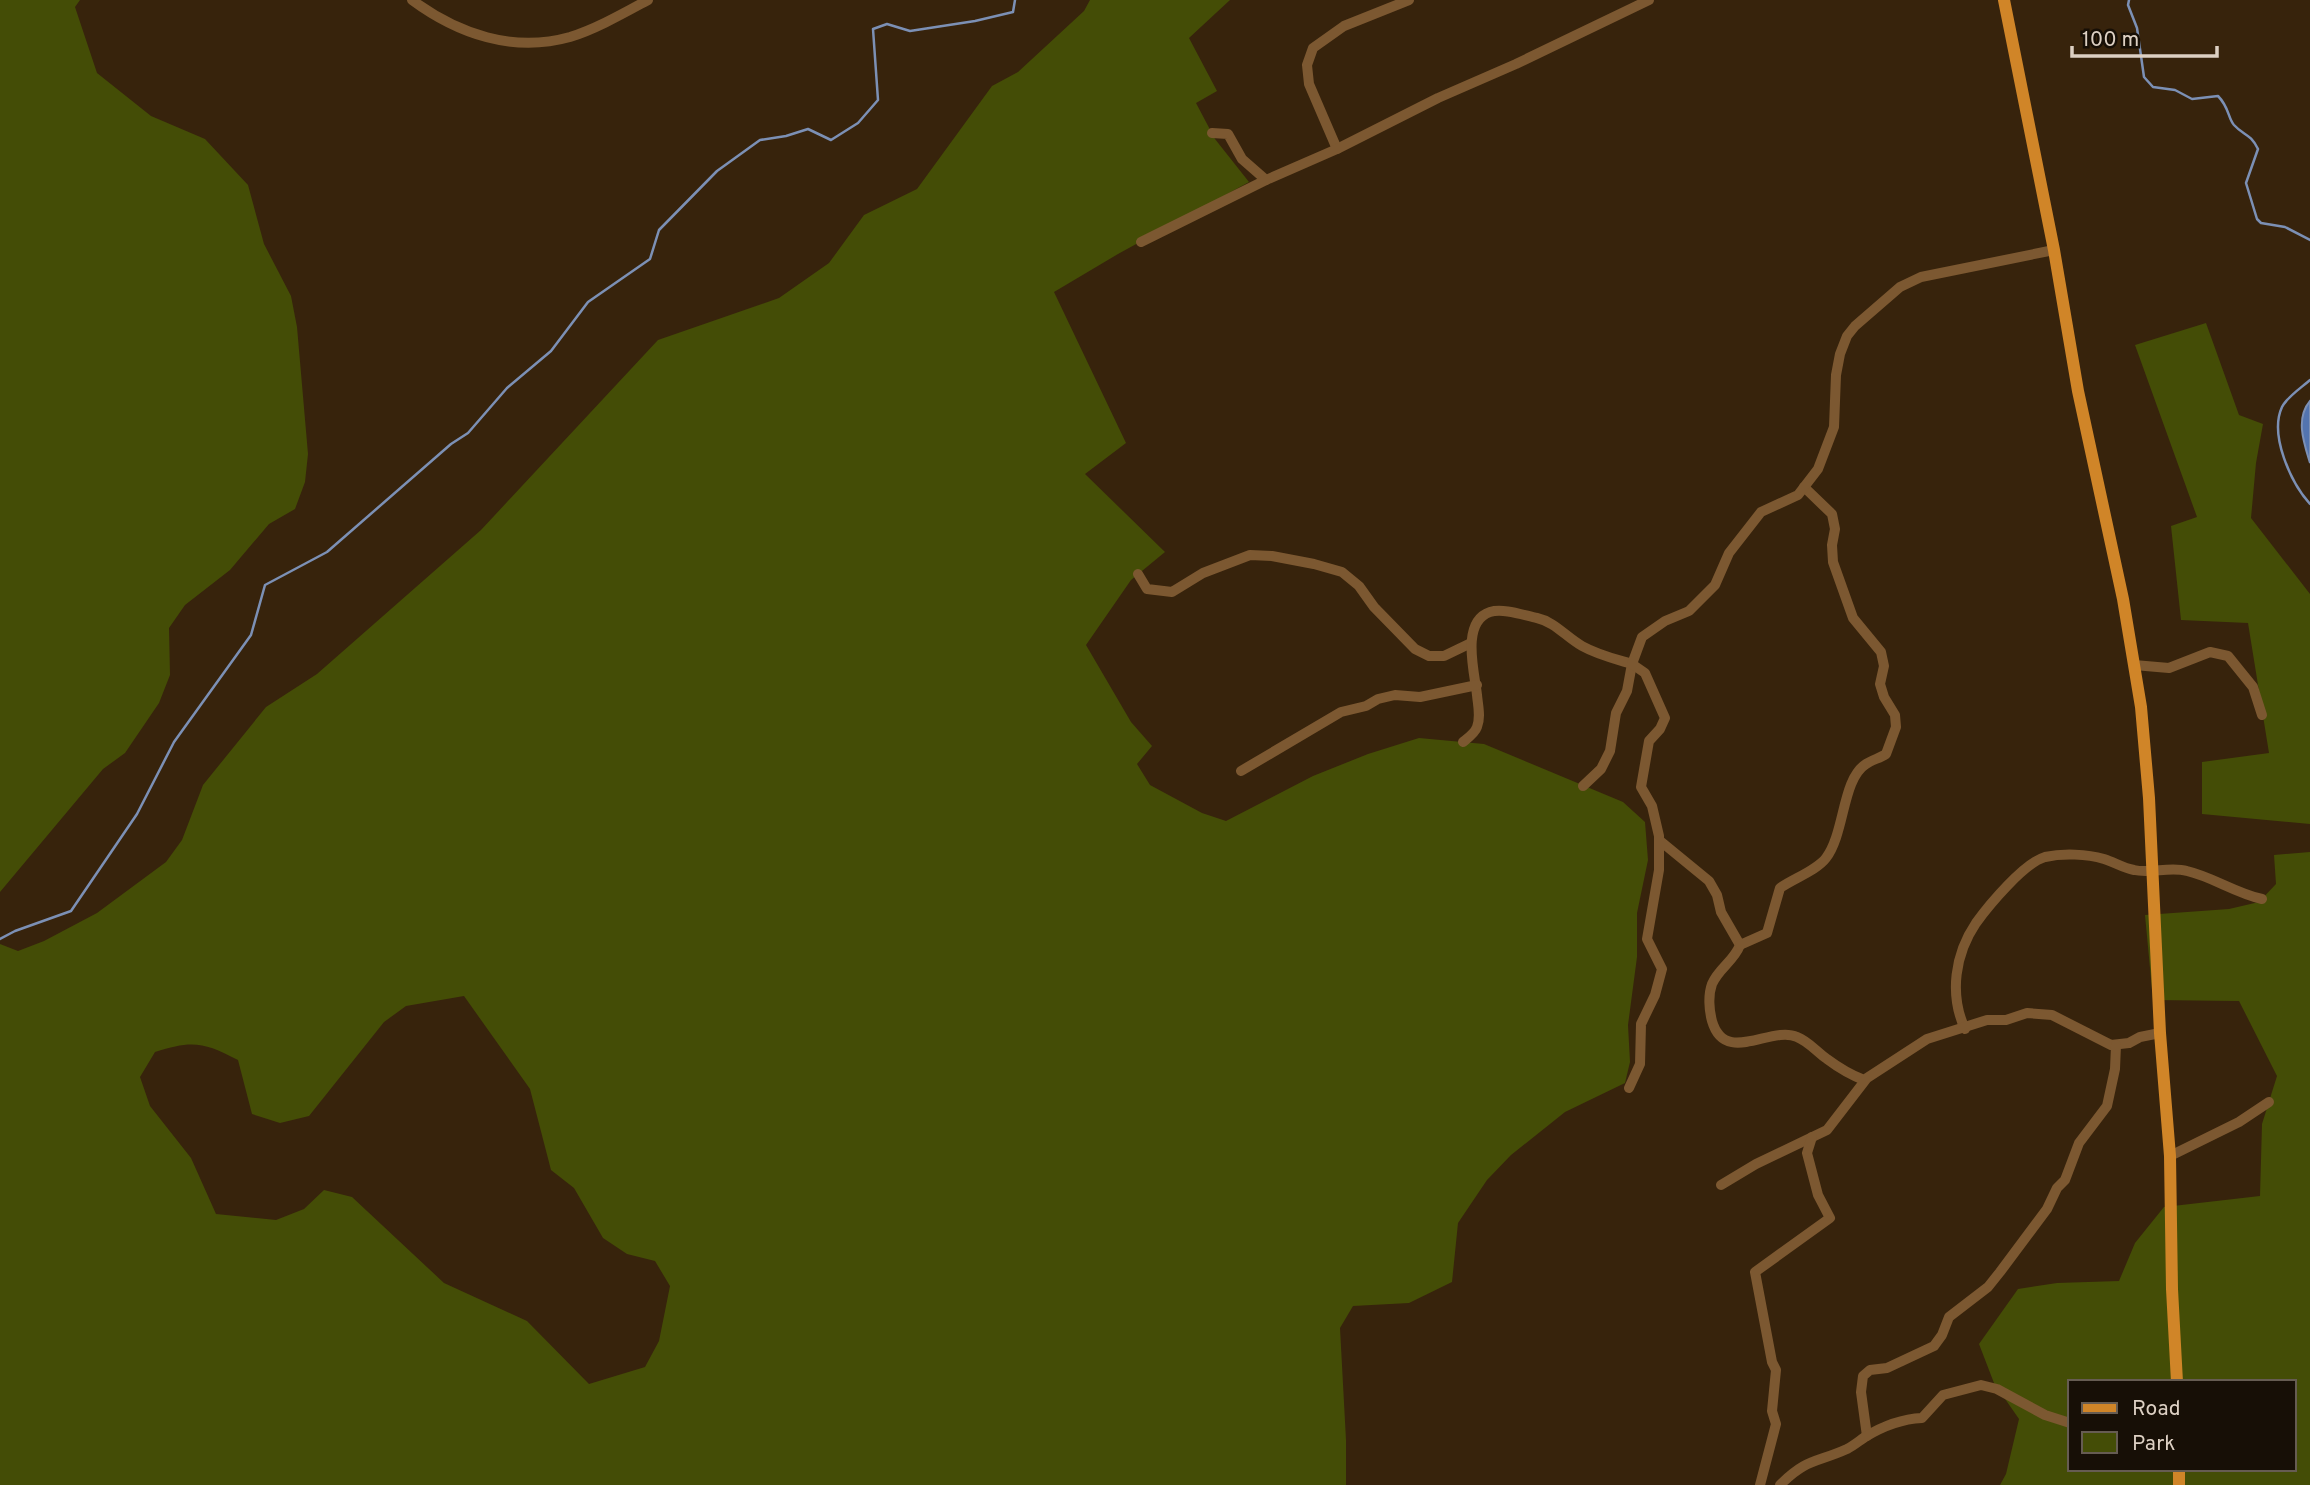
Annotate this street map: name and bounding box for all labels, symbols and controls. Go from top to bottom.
scale bar [2072,14,2217,58]
text: 100 m [2082,27,2139,54]
legend [2068,1380,2296,1471]
text: Road [2132,1396,2181,1423]
text: Park [2132,1431,2175,1458]

